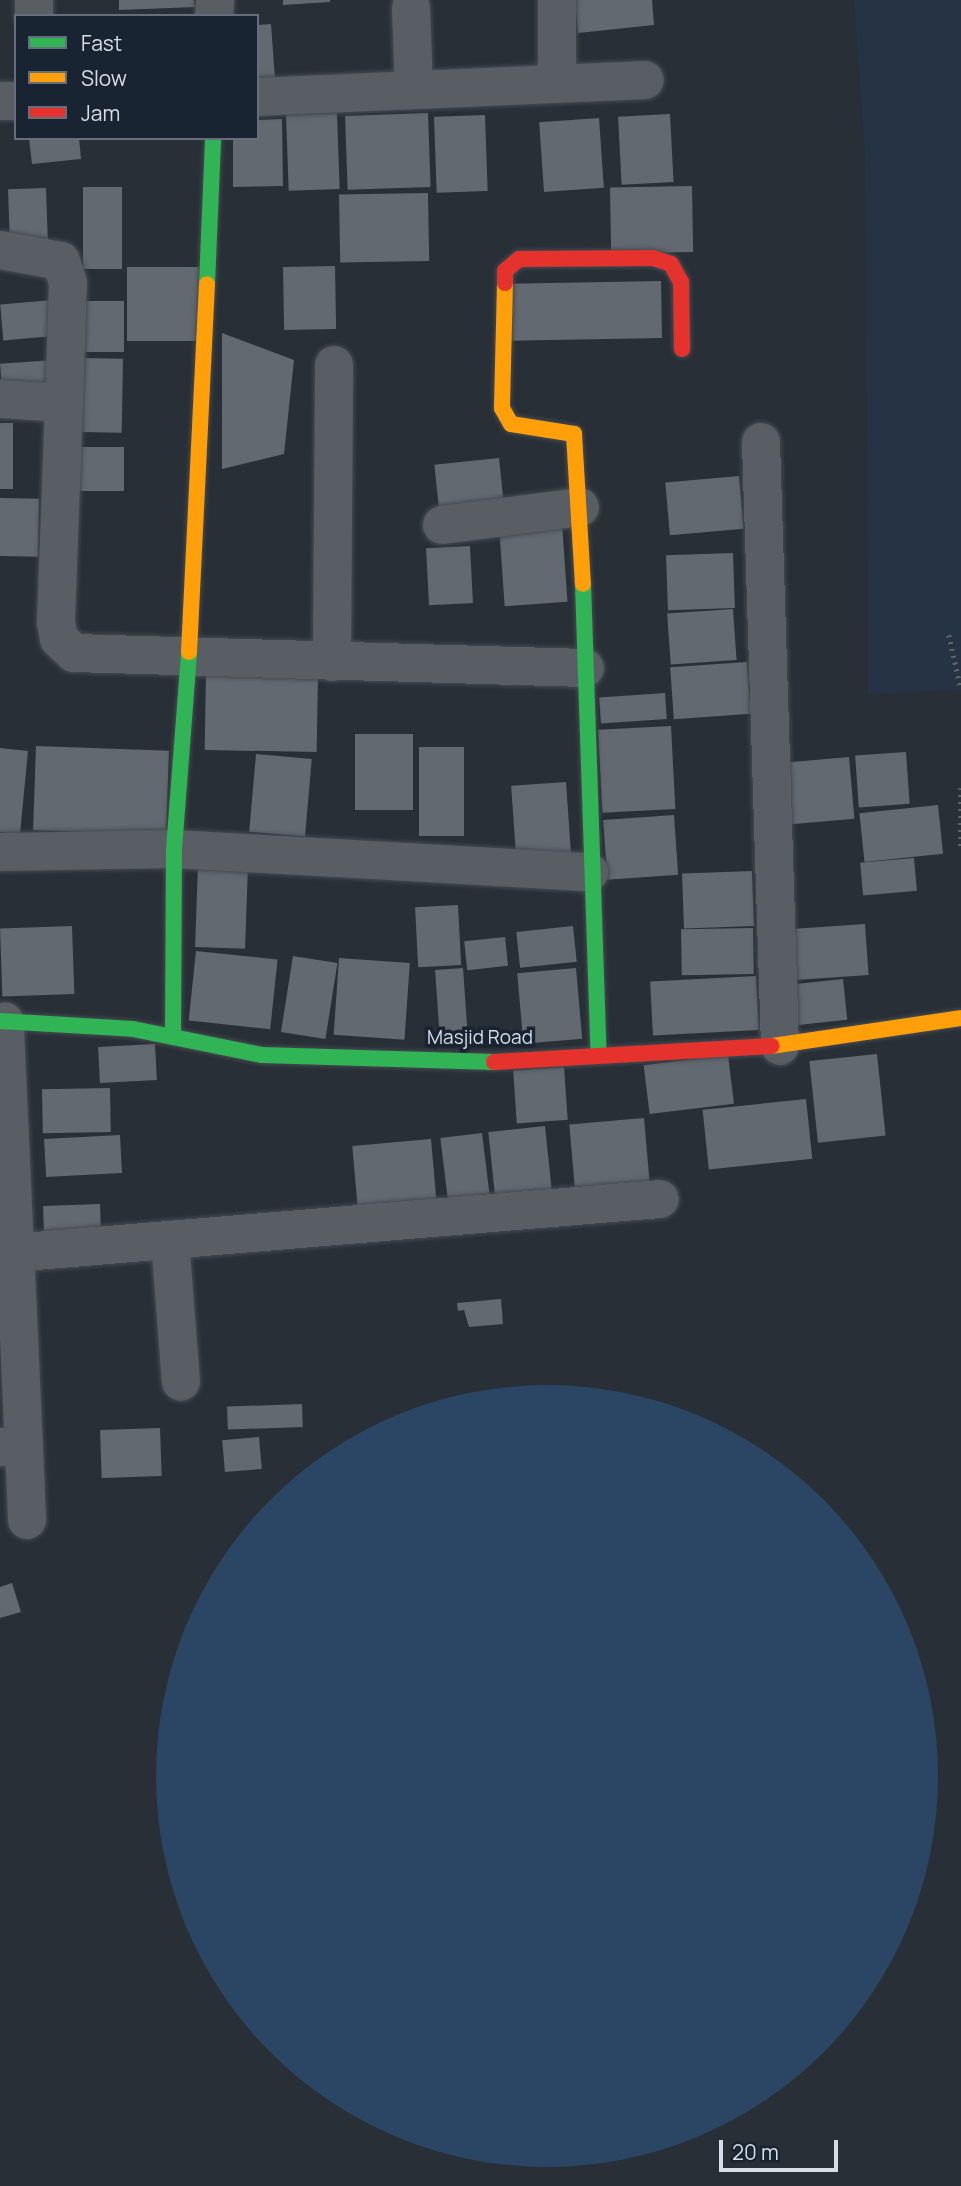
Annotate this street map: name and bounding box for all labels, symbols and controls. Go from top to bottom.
legend [14,14,259,140]
text: Fast [81,29,122,57]
text: Slow [81,64,127,92]
text: Jam [81,99,120,127]
street label: Masjid Road [427,1027,533,1049]
scale bar [723,2126,842,2170]
text: 20 m [732,2138,779,2166]

